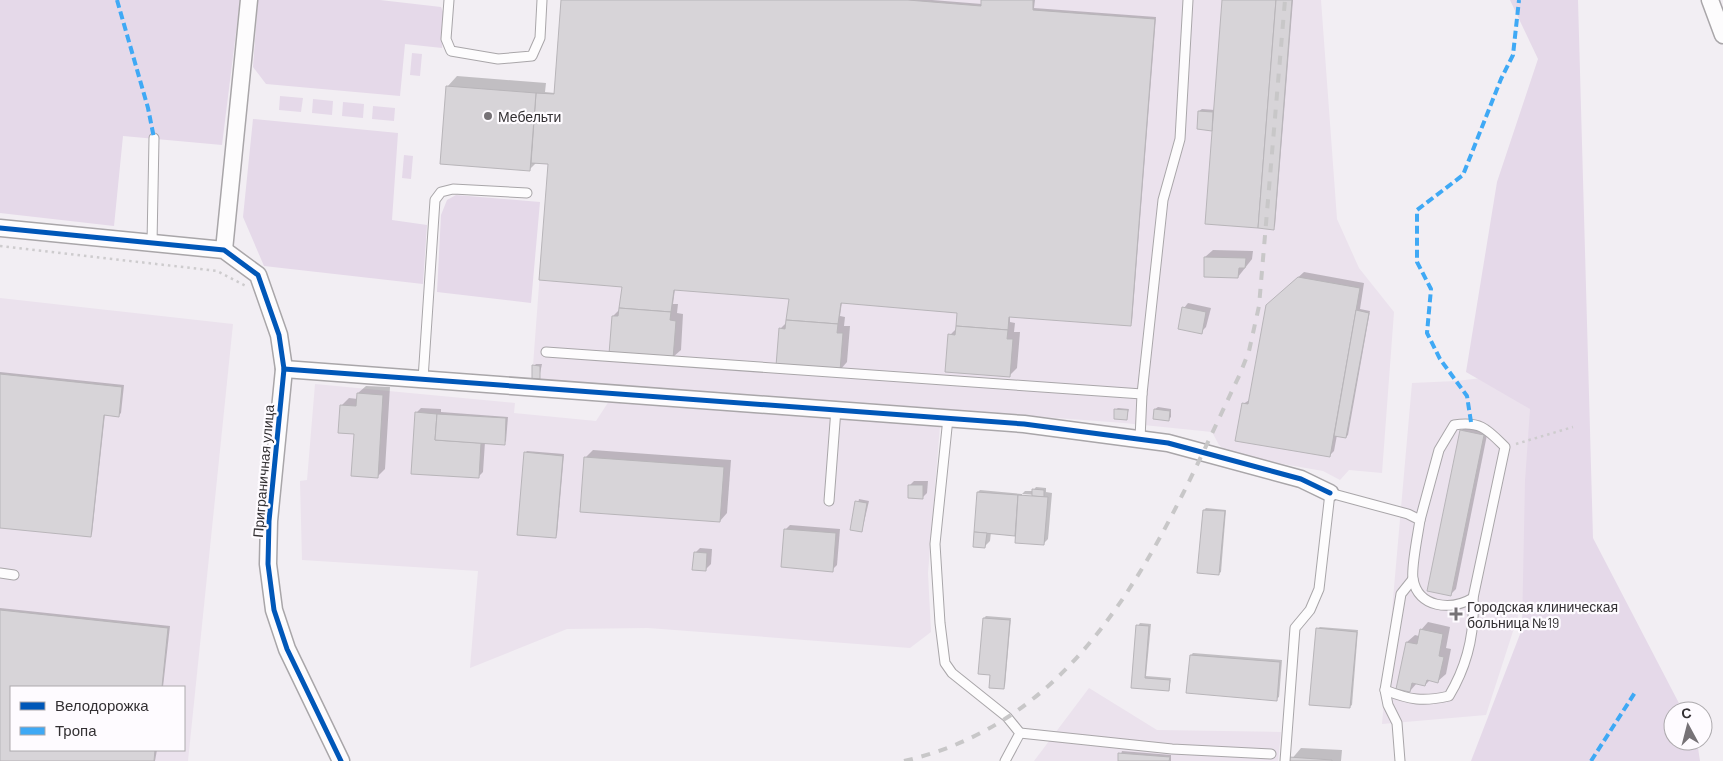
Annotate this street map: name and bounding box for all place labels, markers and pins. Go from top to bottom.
place label: Мебельти [498,108,561,125]
marker: Мебельти [482,110,494,122]
place label: Городская клиническая больница №19 [1467,598,1618,631]
marker: Городская клиническая больница №19 [1449,607,1463,621]

